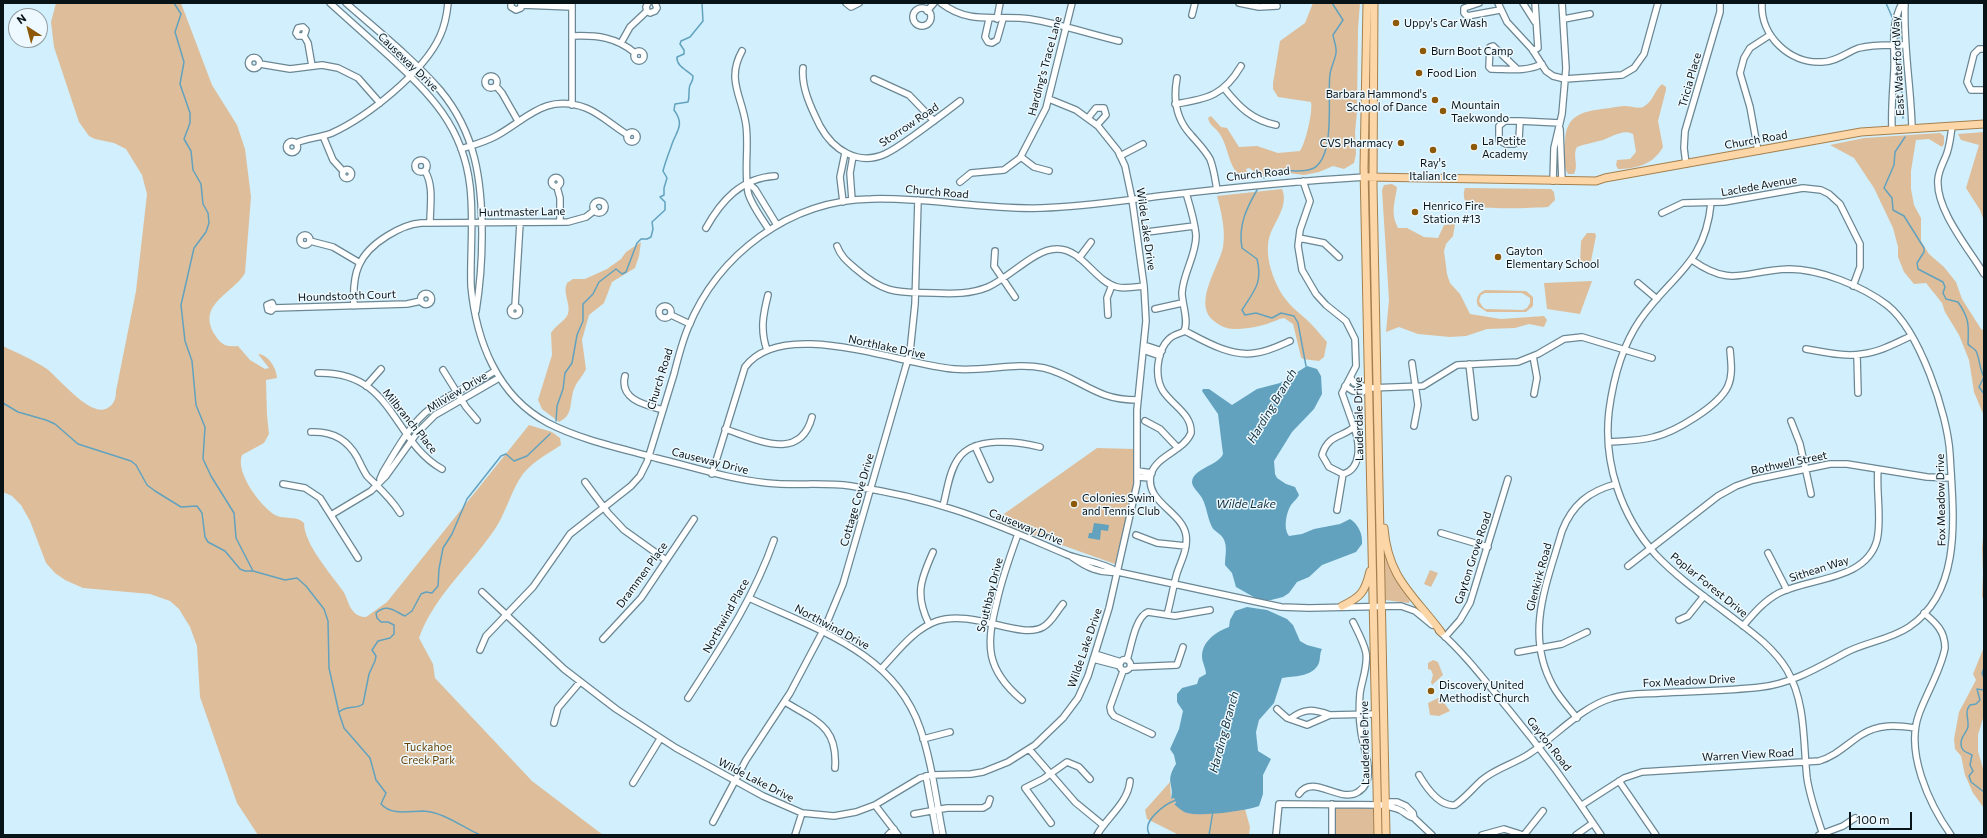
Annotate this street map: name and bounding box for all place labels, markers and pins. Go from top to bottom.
place label: Uppy's Car Wash [1404,16,1487,30]
marker: Uppy's Car Wash [1391,18,1401,28]
place label: Burn Boot Camp [1431,44,1513,58]
marker: Burn Boot Camp [1418,46,1428,56]
place label: Food Lion [1427,66,1477,80]
marker: Food Lion [1414,68,1424,78]
place label: Barbara Hammond's School of Dance [1326,87,1427,113]
marker: Barbara Hammond's School of Dance [1430,95,1440,105]
place label: Mountain Taekwondo [1451,98,1509,124]
marker: Mountain Taekwondo [1438,106,1448,116]
place label: La Petite Academy [1482,134,1528,160]
place label: CVS Pharmacy [1320,136,1393,150]
marker: CVS Pharmacy [1396,138,1406,148]
marker: La Petite Academy [1469,142,1479,152]
marker: Ray's Italian Ice [1428,145,1438,155]
place label: Ray's Italian Ice [1409,156,1457,182]
place label: Henrico Fire Station #13 [1423,199,1484,225]
marker: Henrico Fire Station #13 [1410,207,1420,217]
place label: Gayton Elementary School [1506,244,1599,270]
marker: Gayton Elementary School [1493,252,1503,262]
place label: Colonies Swim and Tennis Club [1082,491,1160,517]
marker: Colonies Swim and Tennis Club [1069,499,1079,509]
place label: Discovery United Methodist Church [1439,678,1529,704]
marker: Discovery United Methodist Church [1426,686,1436,696]

